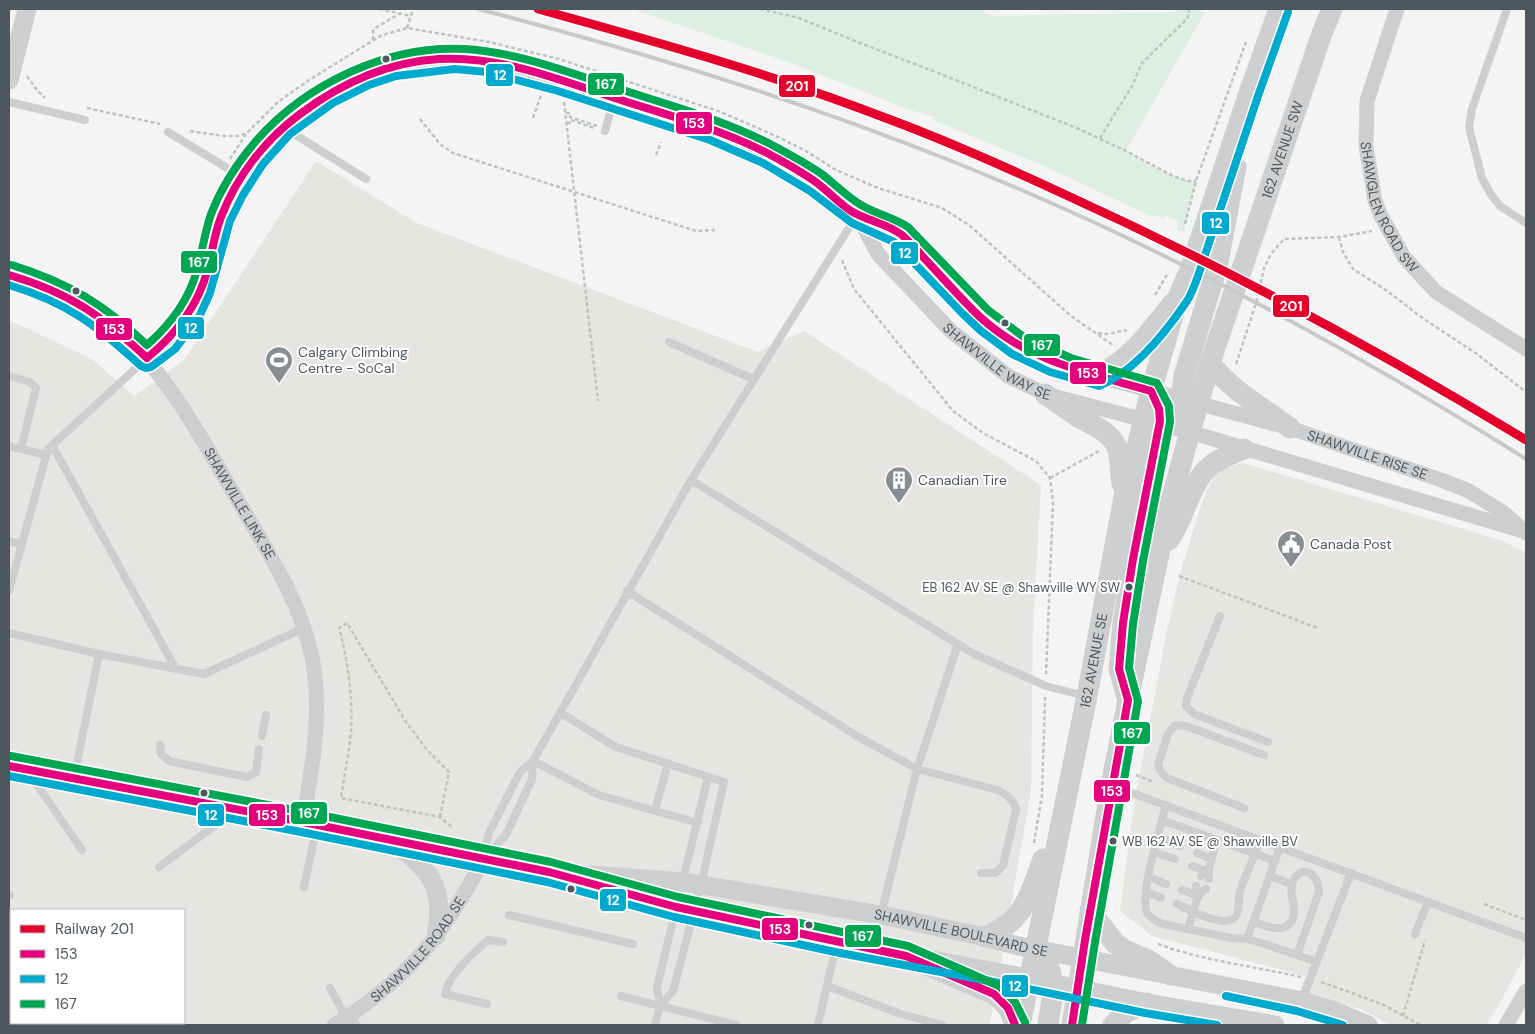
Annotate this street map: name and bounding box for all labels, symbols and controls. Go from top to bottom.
unlabelled marker [381,54,391,64]
line badge: 12 [485,63,514,87]
text: 12 [493,66,507,84]
line badge: 167 [587,72,625,96]
line badge: 201 [778,74,816,98]
text: 167 [595,75,617,93]
text: 201 [786,77,808,95]
street label: 162 AVENUE SW [1257,98,1307,201]
line badge: 153 [675,111,713,135]
text: 153 [683,114,705,132]
street label: SHAWGLEN ROAD SW [1357,141,1423,277]
line badge: 12 [1201,211,1230,235]
text: 12 [1209,214,1223,232]
line badge: 12 [890,241,919,265]
text: 12 [898,244,912,262]
line badge: 167 [180,250,218,274]
text: 167 [188,253,210,271]
unlabelled marker [71,286,81,296]
line badge: 201 [1272,294,1310,318]
text: 201 [1280,297,1302,315]
line badge: 12 [177,316,205,340]
line badge: 153 [95,317,133,341]
unlabelled marker [1000,318,1010,328]
text: 12 [184,319,198,337]
street label: SHAWVILLE WAY SE [939,319,1053,404]
text: 153 [103,320,125,338]
line badge: 167 [1023,333,1061,357]
text: 167 [1031,336,1053,354]
place label: Calgary Climbing Centre - SoCal [298,343,408,377]
sports icon: Calgary Climbing Centre - SoCal [264,345,294,384]
line badge: 153 [1069,361,1107,385]
text: 153 [1077,364,1099,382]
street label: SHAWVILLE RISE SE [1305,426,1430,484]
street label: SHAWVILLE LINK SE [200,444,280,563]
building icon: Canadian Tire [884,465,914,504]
place label: Canadian Tire [918,471,1007,489]
public building icon: Canada Post [1276,529,1306,568]
place label: Canada Post [1310,535,1392,553]
place label: EB 162 AV SE @ Shawville WY SW [922,579,1120,596]
marker: EB 162 AV SE @ Shawville WY SW [1124,582,1134,592]
street label: 162 AVENUE SE [1076,611,1111,710]
line badge: 167 [1113,721,1151,745]
text: 167 [1121,724,1143,742]
line badge: 153 [1093,779,1131,803]
text: 153 [1101,782,1123,800]
unlabelled marker [199,788,209,798]
line badge: 167 [290,801,328,825]
line badge: 12 [197,803,225,827]
line badge: 153 [248,803,286,827]
text: 167 [298,804,320,822]
text: 12 [204,806,218,824]
text: 153 [256,806,278,824]
place label: WB 162 AV SE @ Shawville BV [1122,833,1298,850]
marker: WB 162 AV SE @ Shawville BV [1108,836,1118,846]
unlabelled marker [566,884,576,894]
line badge: 12 [599,888,627,912]
text: 12 [606,891,620,909]
street label: SHAWVILLE ROAD SE [367,893,469,1006]
street label: SHAWVILLE BOULEVARD SE [873,905,1050,960]
legend [10,909,185,1024]
line badge: 153 [761,917,799,941]
text: Railway 201 [55,919,134,939]
text: 153 [769,920,791,938]
unlabelled marker [804,920,814,930]
line badge: 167 [844,924,882,948]
text: 167 [852,927,874,945]
text: 153 [55,944,78,964]
text: 12 [55,969,68,989]
line badge: 12 [1001,974,1029,998]
text: 12 [1008,977,1022,995]
text: 167 [55,994,77,1014]

